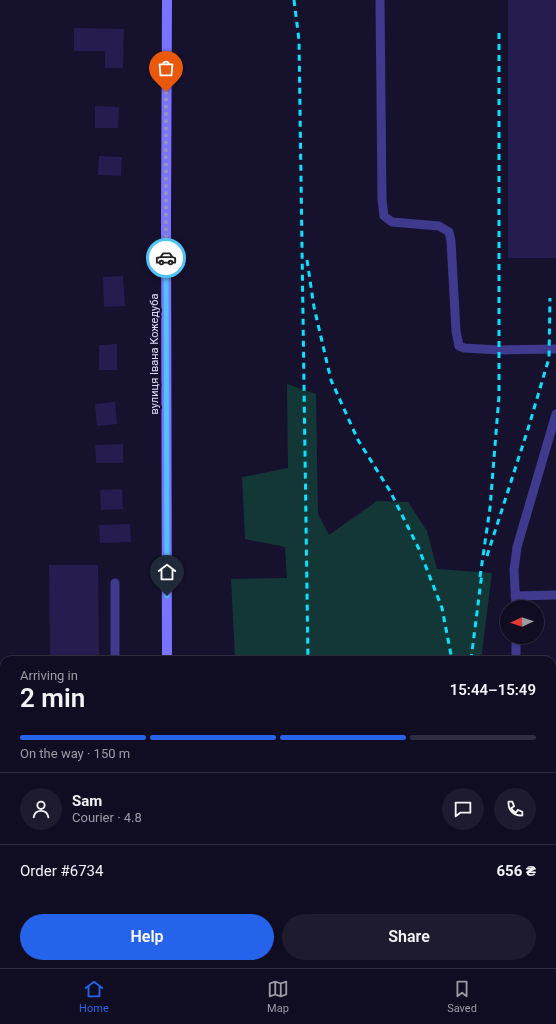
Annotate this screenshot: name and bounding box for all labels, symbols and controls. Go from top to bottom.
pin [149,51,183,92]
icon: bag [155,57,177,79]
courier [146,238,186,278]
icon: car [155,247,177,269]
street label: вулиця Івана Кожедуба [148,294,161,414]
pin [150,555,184,596]
icon: home [156,561,178,583]
north arrow [500,600,544,644]
map controls [500,600,544,644]
text: Arriving in [20,668,78,683]
text: 15:44–15:49 [450,681,536,699]
text: 2 min [20,683,85,713]
text: On the way · 150 m [20,746,130,761]
button: person [20,788,62,830]
button: chat [442,788,484,830]
button: phone [494,788,536,830]
text: Sam [72,792,102,810]
text: Courier · 4.8 [72,810,142,825]
text: Order #6734 [20,862,103,880]
text: 656 ₴ [496,862,536,880]
button: Help [20,914,274,960]
button: Share [282,914,536,960]
tab: Home [79,978,109,1015]
tab: Map [267,978,289,1015]
tab: Saved [447,978,477,1015]

